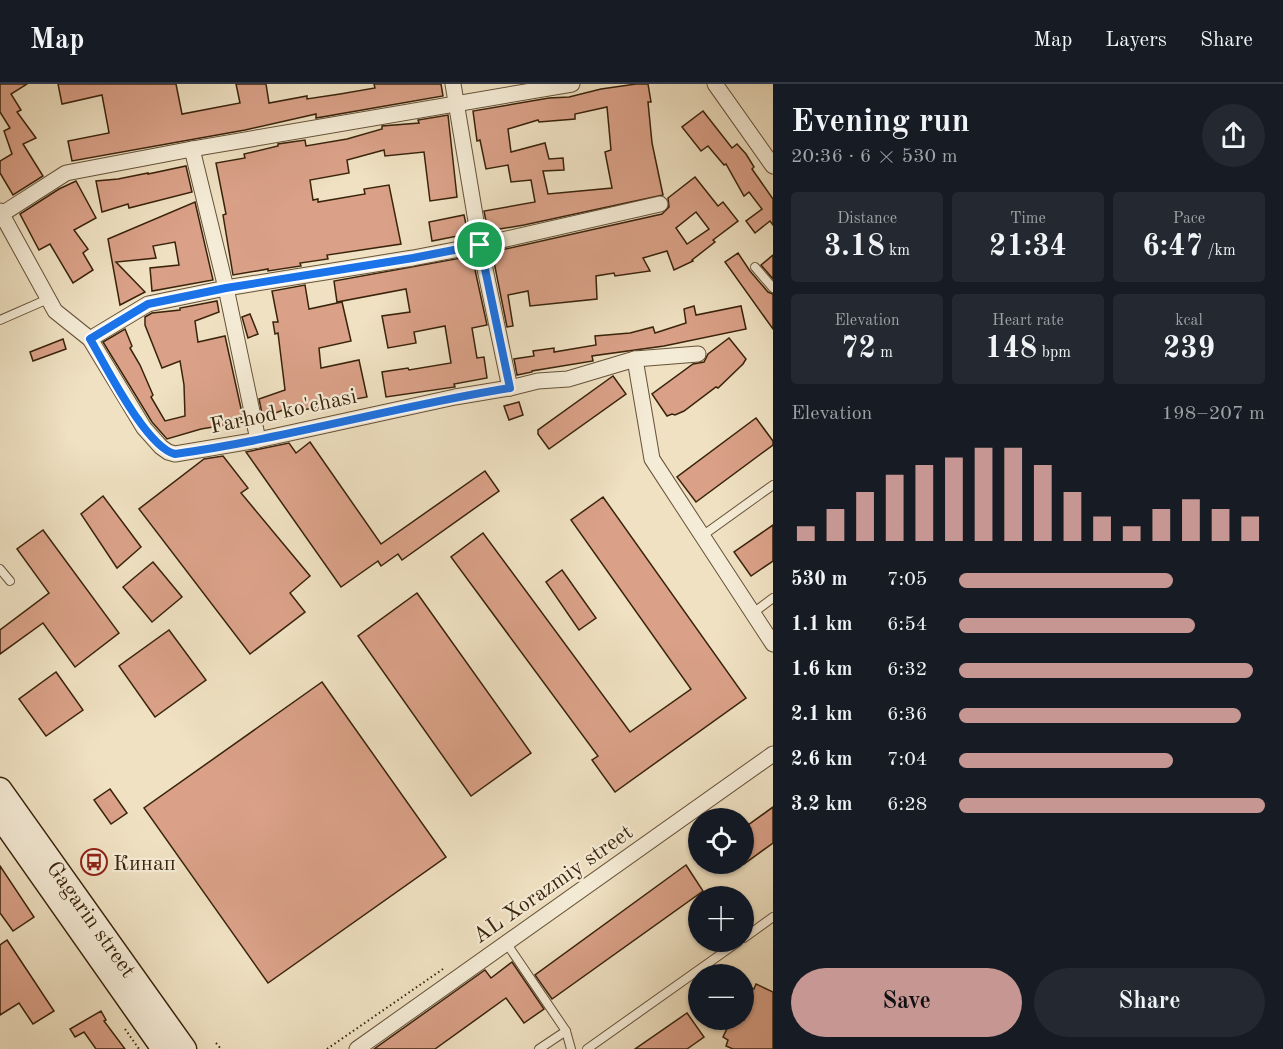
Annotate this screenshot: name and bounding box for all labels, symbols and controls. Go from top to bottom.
text: Map [30,27,84,55]
text: Map [1033,30,1072,51]
text: Layers [1105,30,1167,51]
text: Share [1200,30,1253,51]
button: share [1202,104,1265,167]
text: Evening run [791,106,970,139]
text: 20:36 · 6 × 530 m [791,147,958,167]
text: Distance [837,211,897,227]
text: Time [1010,211,1046,227]
text: Pace [1173,211,1205,227]
pin [454,219,505,270]
icon: arrive [463,228,496,261]
text: 3.18 [824,232,885,262]
text: 21:34 [989,232,1067,262]
text: 6:47 [1142,232,1203,262]
text: km [885,243,910,259]
text: /km [1203,243,1236,259]
text: Elevation [834,313,900,329]
text: Heart rate [992,313,1064,329]
text: kcal [1175,313,1203,329]
text: 72 [841,334,876,364]
text: 148 [985,334,1037,364]
text: 239 [1163,334,1215,364]
text: m [876,345,893,361]
text: bpm [1037,345,1071,361]
street label: Farhod ko'chasi [208,386,359,438]
text: Elevation [791,404,872,424]
text: 198–207 m [1162,404,1265,424]
text: 530 m [791,570,847,590]
text: 7:05 [887,570,927,590]
text: 1.1 km [791,615,853,635]
text: 6:54 [887,615,927,635]
text: 1.6 km [791,660,853,680]
text: 6:32 [887,660,927,680]
text: 2.1 km [791,705,853,725]
text: 6:36 [887,705,927,725]
text: 2.6 km [791,750,853,770]
text: 7:04 [887,750,927,770]
text: 3.2 km [791,795,853,815]
text: 6:28 [887,795,927,815]
map controls [688,808,754,1030]
button: locate [688,808,754,874]
street label: AL Xorazmiy street [469,821,637,948]
bus stop icon: Кинап [79,847,109,877]
place label: Кинап [113,853,176,875]
street label: Gagarin street [42,858,139,982]
button: + [688,886,754,952]
button: − [688,964,754,1030]
button: Save [791,968,1022,1037]
button: Share [1034,968,1265,1037]

